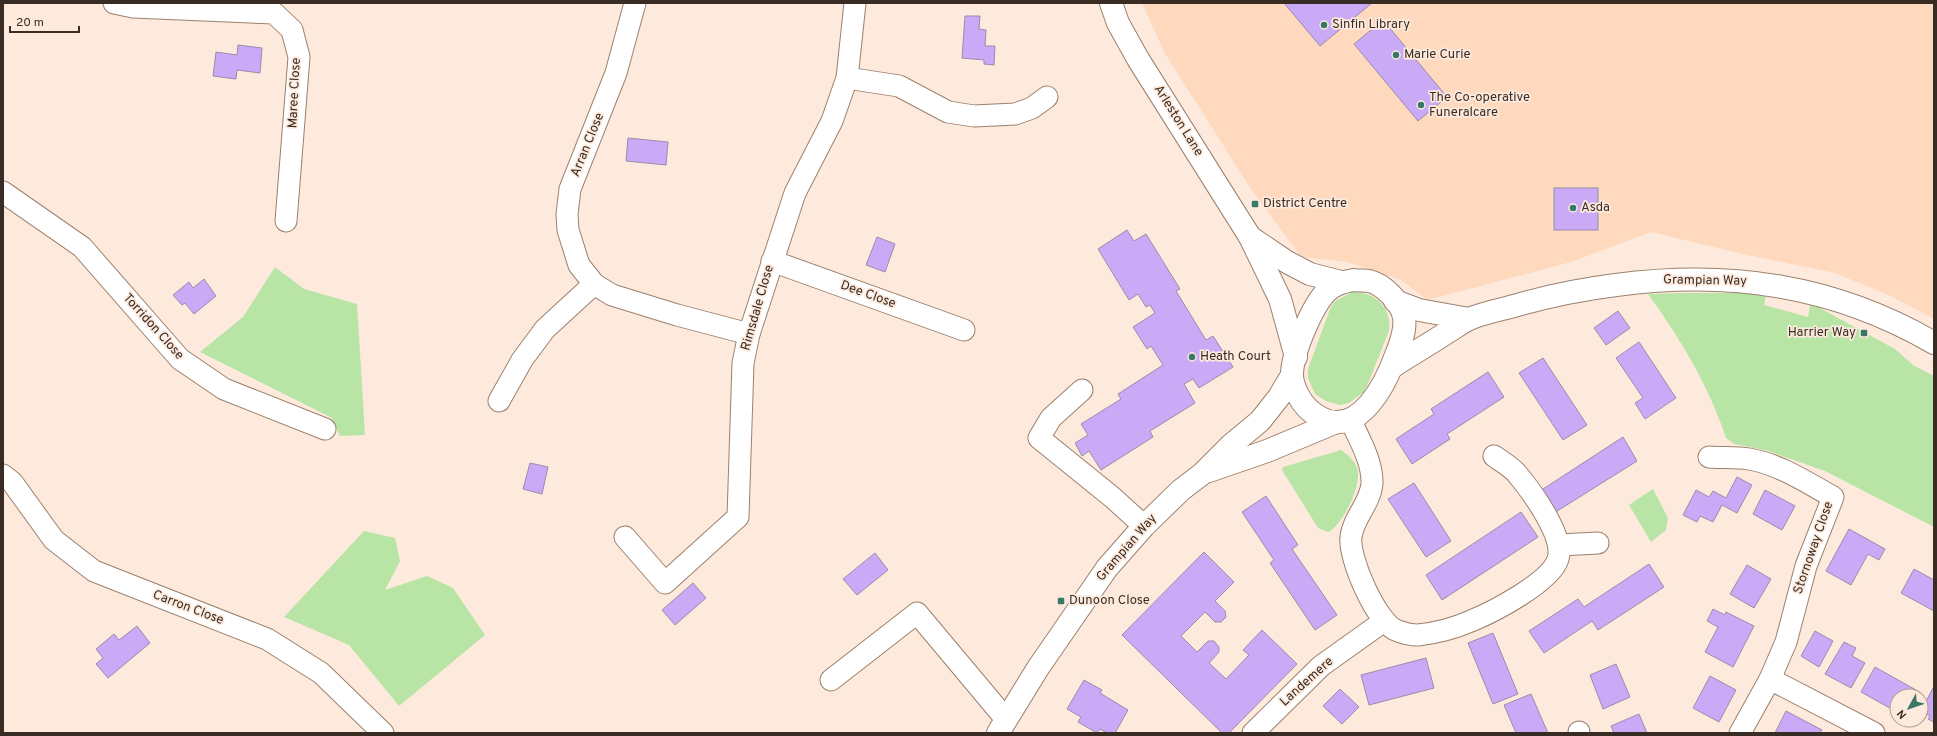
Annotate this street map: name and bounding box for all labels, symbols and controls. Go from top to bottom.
scale bar [10,8,79,34]
text: 20 m [16,15,44,31]
place label: Sinfin Library [1332,17,1410,33]
marker: Sinfin Library [1319,20,1329,30]
place label: Marie Curie [1404,47,1471,63]
marker: Marie Curie [1391,50,1401,60]
street label: Maree Close [285,57,305,129]
street label: Arleston Lane [1150,82,1206,160]
place label: The Co-operative Funeralcare [1429,90,1530,121]
marker: The Co-operative Funeralcare [1416,100,1426,110]
street label: Arran Close [568,111,608,179]
place label: District Centre [1263,196,1347,212]
marker: District Centre [1250,199,1260,209]
place label: Asda [1581,200,1610,216]
marker: Asda [1568,203,1578,213]
street label: Rimsdale Close [738,263,778,353]
street label: Grampian Way [1663,272,1747,290]
street label: Dee Close [838,278,898,312]
street label: Torridon Close [119,291,187,363]
place label: Harrier Way [1788,325,1856,341]
marker: Harrier Way [1859,328,1869,338]
place label: Heath Court [1200,349,1271,365]
marker: Heath Court [1187,352,1197,362]
street label: Stornoway Close [1791,500,1837,596]
street label: Grampian Way [1093,511,1161,585]
street label: Carron Close [150,587,226,629]
place label: Dunoon Close [1069,593,1150,609]
marker: Dunoon Close [1056,596,1066,606]
street label: Landemere [1277,654,1337,710]
north arrow [1889,688,1929,728]
text: N [1894,706,1910,721]

